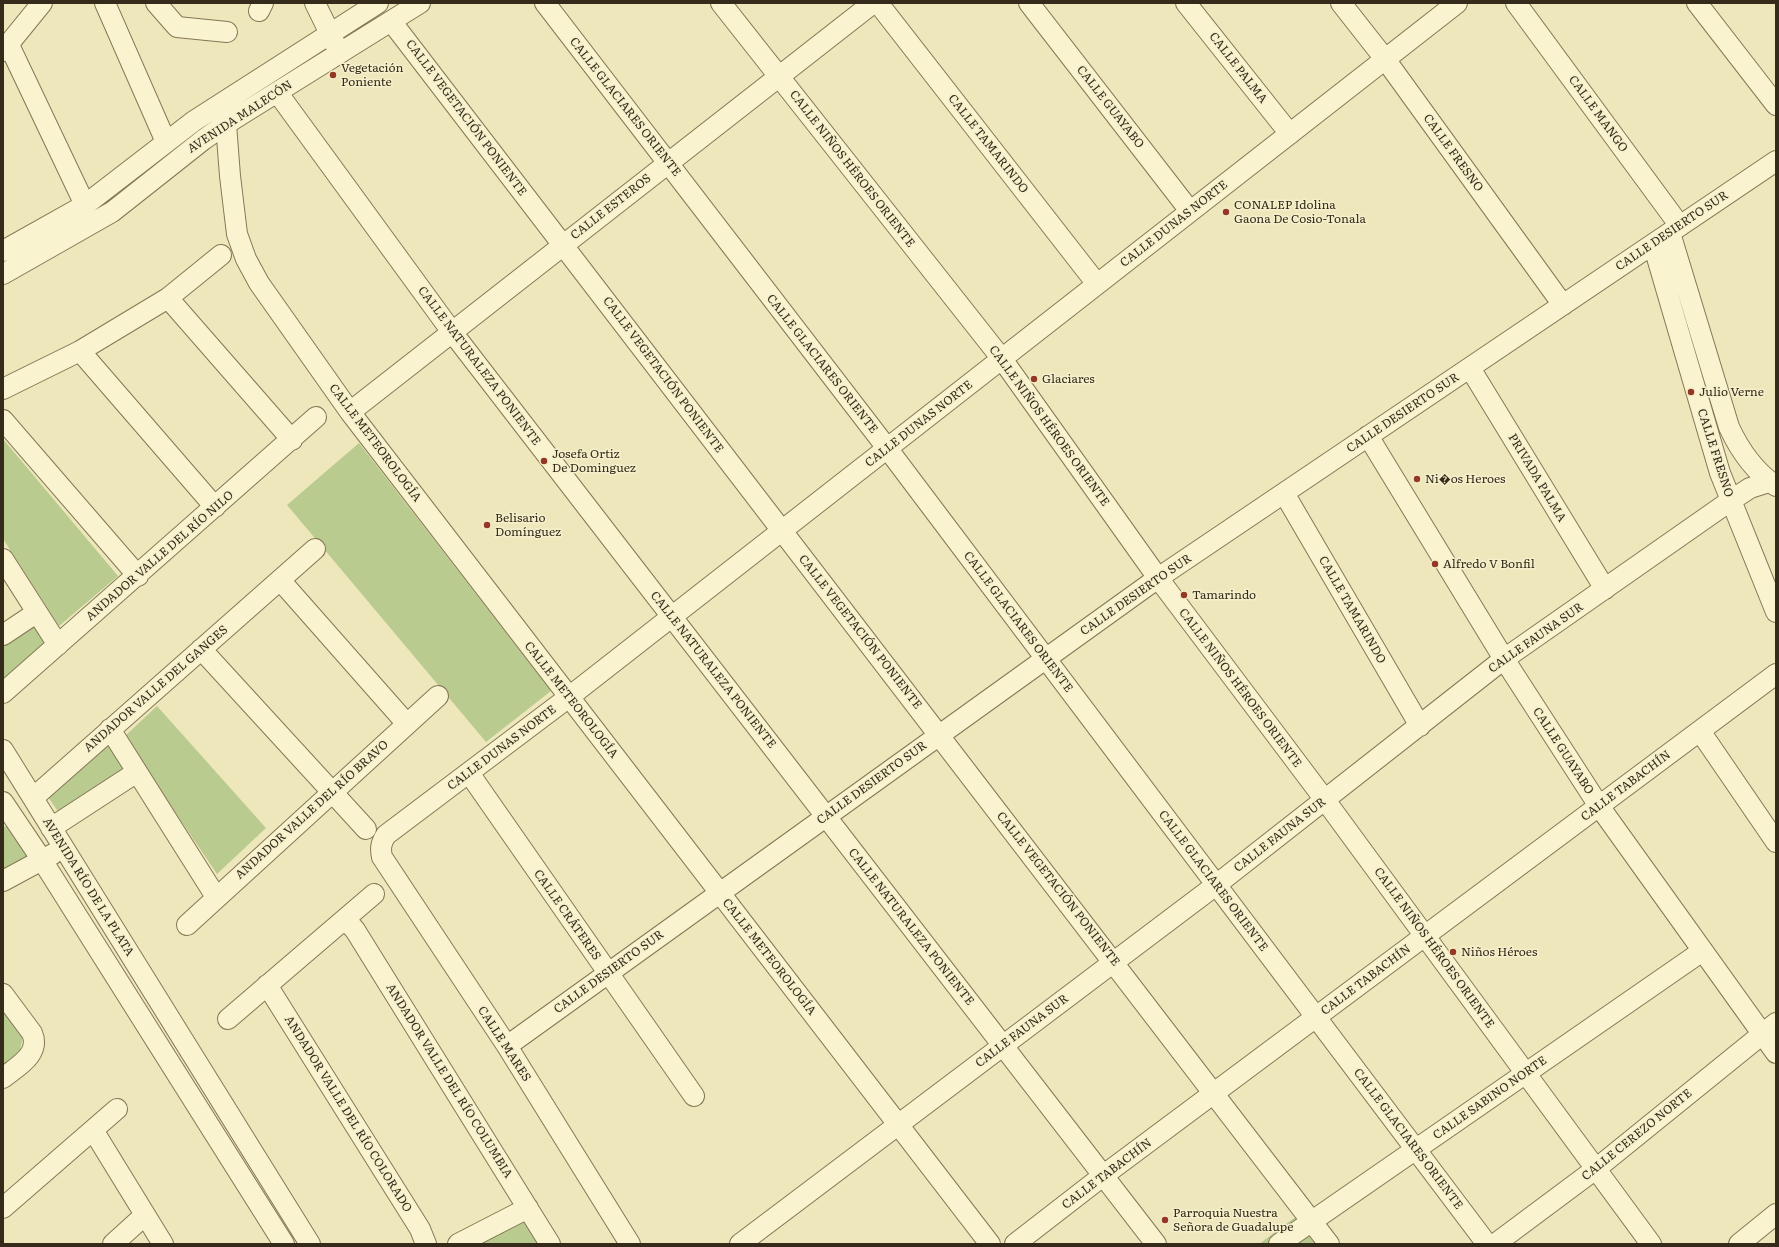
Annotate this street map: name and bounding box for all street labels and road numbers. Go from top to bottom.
street label: CALLE PALMA [1206,30,1270,106]
street label: CALLE GLACIARES ORIENTE [566,35,684,179]
street label: CALLE VEGETACIÓN PONIENTE [403,37,529,199]
street label: CALLE GUAYABO [1073,63,1147,151]
street label: CALLE MANGO [1565,73,1631,155]
street label: AVENIDA MALECÓN [185,78,295,156]
street label: CALLE NIÑOS HÉROES ORIENTE [786,88,918,250]
street label: CALLE TAMARINDO [945,92,1031,196]
street label: CALLE FRESNO [1420,111,1486,195]
street label: CALLE ESTEROS [568,171,654,243]
street label: CALLE DUNAS NORTE [1117,178,1231,270]
street label: CALLE DESIERTO SUR [1613,188,1731,274]
street label: CALLE NATURALEZA PONIENTE [414,284,544,448]
street label: CALLE GLACIARES ORIENTE [763,292,881,436]
street label: CALLE VEGETACIÓN PONIENTE [600,294,726,456]
street label: CALLE NIÑOS HÉROES ORIENTE [986,343,1112,509]
street label: CALLE DESIERTO SUR [1344,370,1462,456]
street label: CALLE DUNAS NORTE [862,378,976,470]
street label: CALLE METEOROLOGÍA [326,381,424,505]
street label: CALLE FRESNO [1694,407,1736,499]
street label: PRIVADA PALMA [1505,431,1569,525]
street label: ANDADOR VALLE DEL RÍO NILO [83,488,237,624]
street label: CALLE GLACIARES ORIENTE [960,549,1076,695]
street label: CALLE DESIERTO SUR [1078,551,1194,639]
street label: CALLE VEGETACIÓN PONIENTE [795,552,925,712]
street label: CALLE TAMARINDO [1315,554,1389,666]
street label: CALLE NATURALEZA PONIENTE [647,589,779,751]
street label: CALLE FAUNA SUR [1486,600,1586,676]
street label: CALLE NIÑOS HÉROES ORIENTE [1176,606,1304,770]
street label: ANDADOR VALLE DEL GANGES [81,623,231,755]
street label: CALLE METEOROLOGÍA [521,639,621,761]
street label: CALLE DUNAS NORTE [445,702,559,794]
street label: CALLE GUAYABO [1530,705,1596,797]
street label: ANDADOR VALLE DEL RÍO BRAVO [233,737,391,883]
street label: CALLE DESIERTO SUR [814,738,930,828]
street label: CALLE TABACHÍN [1578,748,1674,824]
street label: CALLE FAUNA SUR [1231,795,1329,875]
street label: CALLE GLACIARES ORIENTE [1155,808,1271,954]
street label: CALLE VEGETACIÓN PONIENTE [993,809,1123,969]
street label: AVENIDA RÍO DE LA PLATA [39,815,137,959]
street label: CALLE NATURALEZA PONIENTE [845,846,977,1008]
street label: CALLE NIÑOS HÉROES ORIENTE [1371,865,1497,1031]
street label: CALLE CRÁTERES [530,867,604,963]
street label: CALLE METEOROLOGÍA [719,896,819,1018]
street label: CALLE DESIERTO SUR [551,927,667,1017]
street label: CALLE TABACHÍN [1318,942,1414,1018]
street label: ANDADOR VALLE DEL RÍO COLUMBIA [383,981,515,1181]
street label: CALLE FAUNA SUR [973,991,1071,1071]
street label: CALLE MARES [474,1004,534,1084]
street label: ANDADOR VALLE DEL RÍO COLORADO [281,1013,415,1215]
street label: CALLE SABINO NORTE [1430,1053,1550,1143]
street label: CALLE GLACIARES ORIENTE [1350,1066,1466,1212]
street label: CALLE CEREZO NORTE [1579,1086,1695,1184]
street label: CALLE TABACHÍN [1059,1136,1155,1212]

